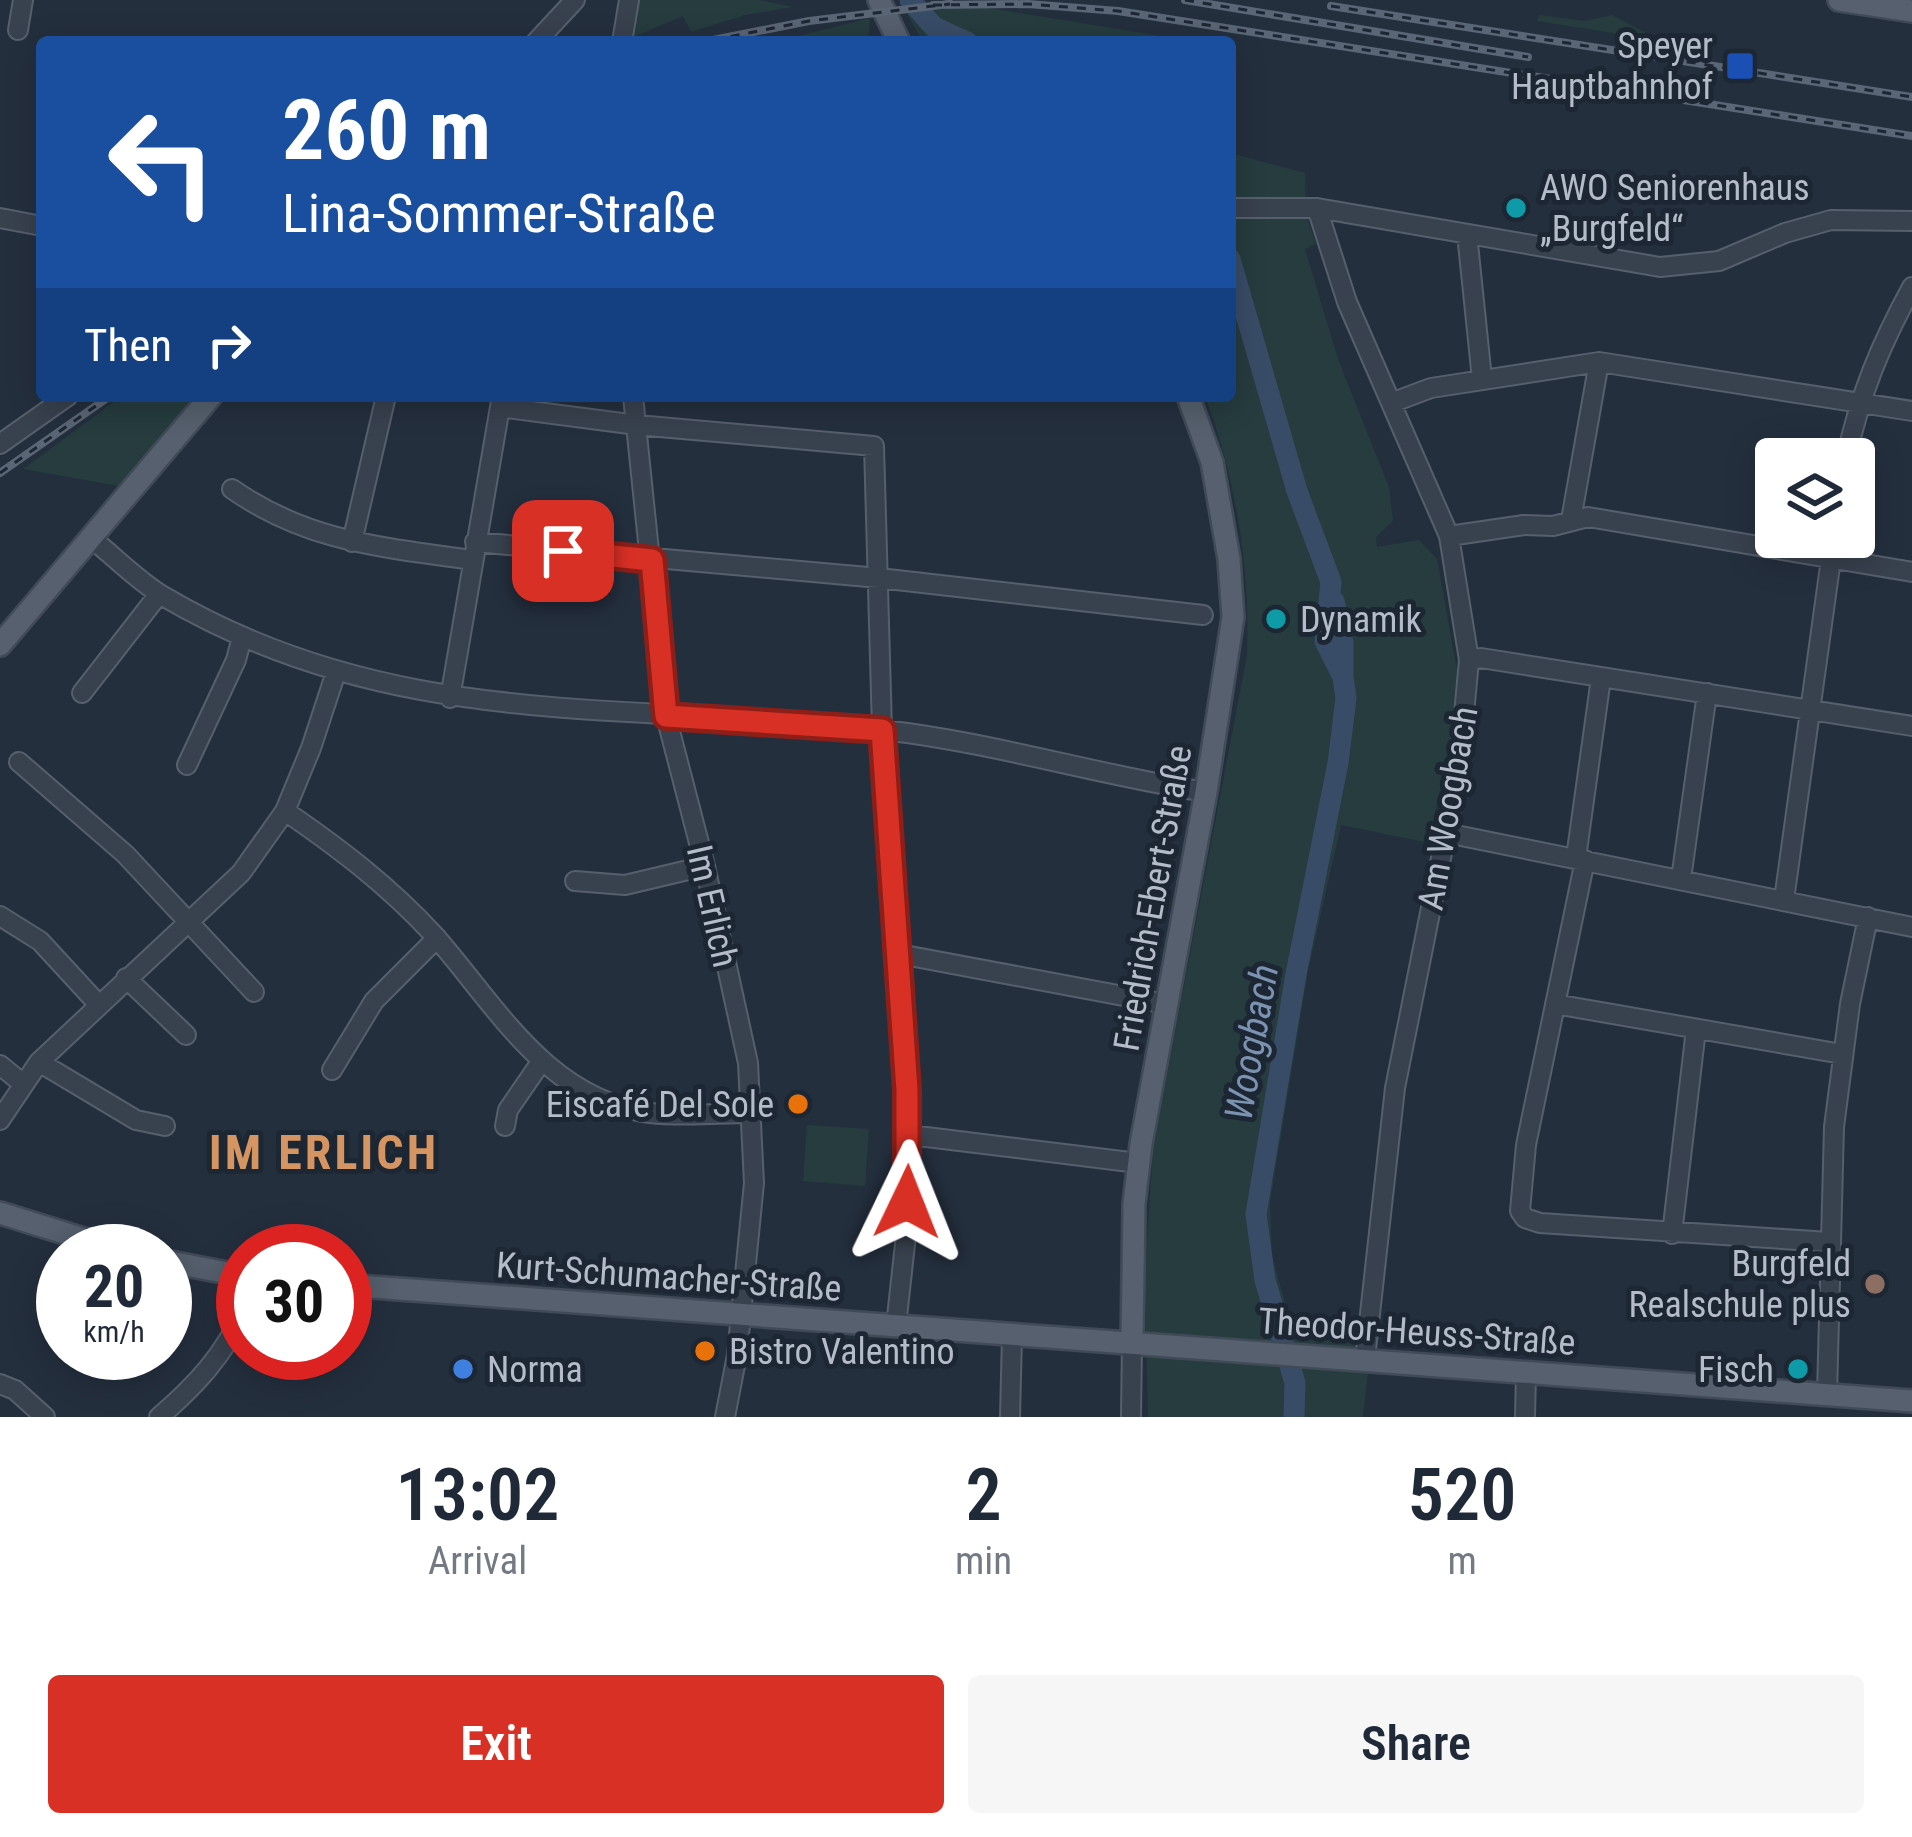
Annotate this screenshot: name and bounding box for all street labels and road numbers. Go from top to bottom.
street label: Am Woogbach [1409,703,1487,913]
street label: Friedrich-Ebert-Straße [1105,742,1201,1054]
street label: Im Erlich [678,841,746,971]
street label: Kurt-Schumacher-Straße [495,1244,843,1310]
street label: Theodor-Heuss-Straße [1257,1300,1577,1364]

